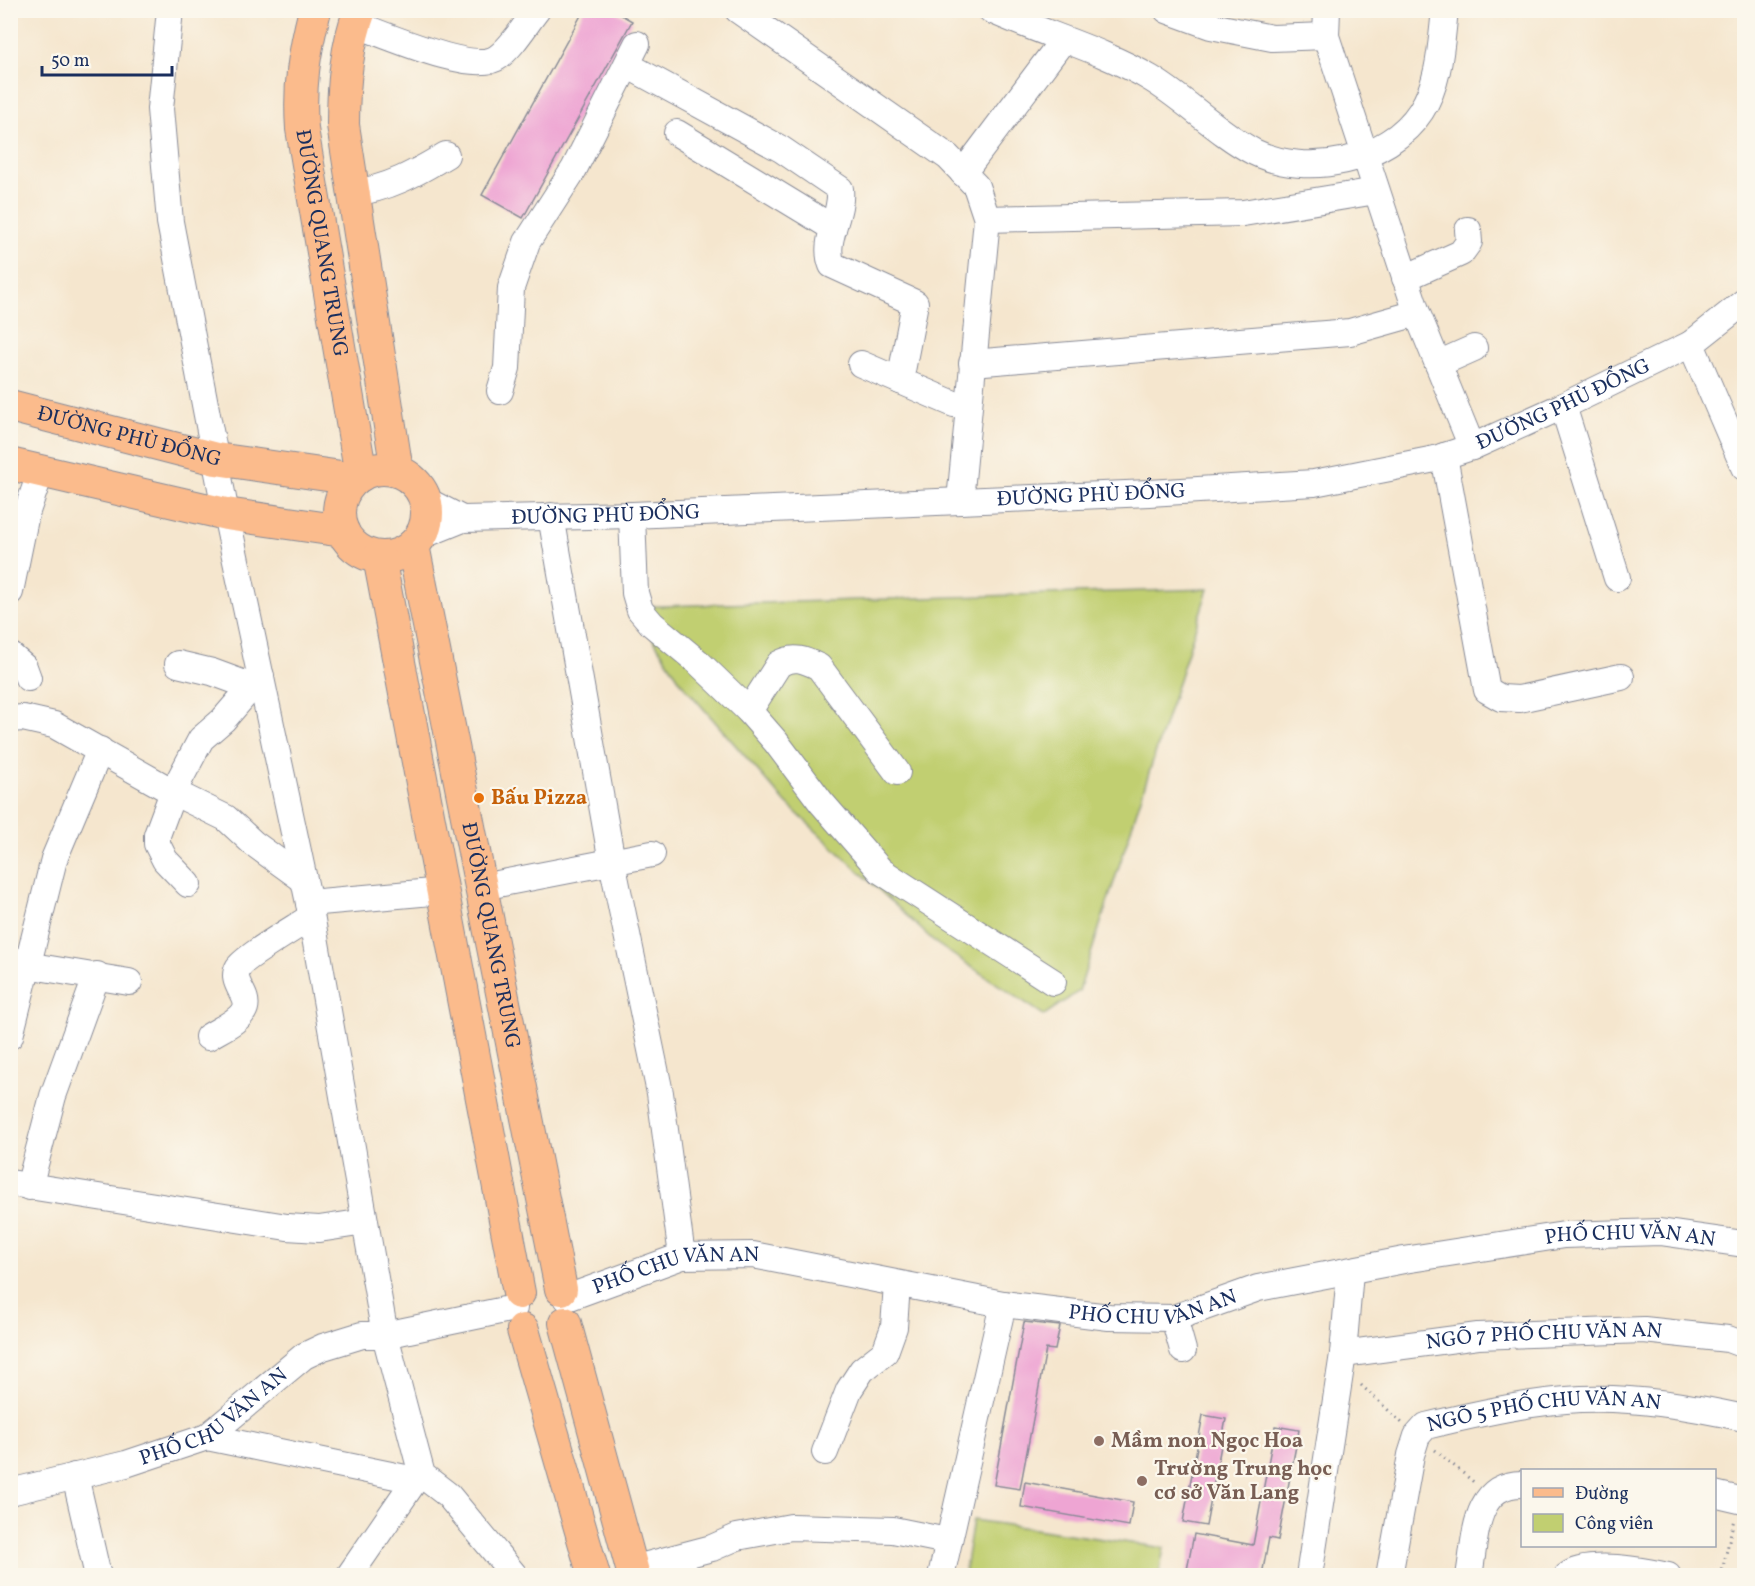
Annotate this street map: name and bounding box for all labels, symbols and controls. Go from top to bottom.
scale bar [42,39,172,77]
text: 50 m [51,49,90,74]
street label: ĐƯỜNG QUANG TRUNG [288,127,355,359]
street label: ĐƯỜNG PHÙ ĐỔNG [1471,351,1655,458]
street label: ĐƯỜNG PHÙ ĐỔNG [34,399,224,474]
street label: ĐƯỜNG PHÙ ĐỔNG [996,476,1187,514]
street label: ĐƯỜNG PHÙ ĐỔNG [511,497,701,532]
place label: Bấu Pizza [491,784,587,813]
marker: Bấu Pizza [472,791,486,805]
street label: ĐƯỜNG QUANG TRUNG [454,819,527,1051]
street label: PHỐ CHU VĂN AN [1542,1217,1717,1254]
street label: PHỐ CHU VĂN AN [589,1240,760,1302]
street label: PHỐ CHU VĂN AN [1067,1282,1241,1333]
street label: NGÕ 7 PHỐ CHU VĂN AN [1424,1315,1663,1357]
street label: PHỐ CHU VĂN AN [136,1361,294,1473]
street label: NGÕ 5 PHỐ CHU VĂN AN [1424,1384,1663,1440]
place label: Mầm non Ngọc Hoa [1111,1427,1303,1456]
marker: Mầm non Ngọc Hoa [1092,1434,1106,1448]
place label: Trường Trung học cơ sở Văn Lang [1154,1455,1332,1508]
legend [1521,1469,1716,1547]
marker: Trường Trung học cơ sở Văn Lang [1135,1474,1149,1488]
text: Đường [1575,1482,1629,1507]
text: Công viên [1575,1512,1654,1537]

